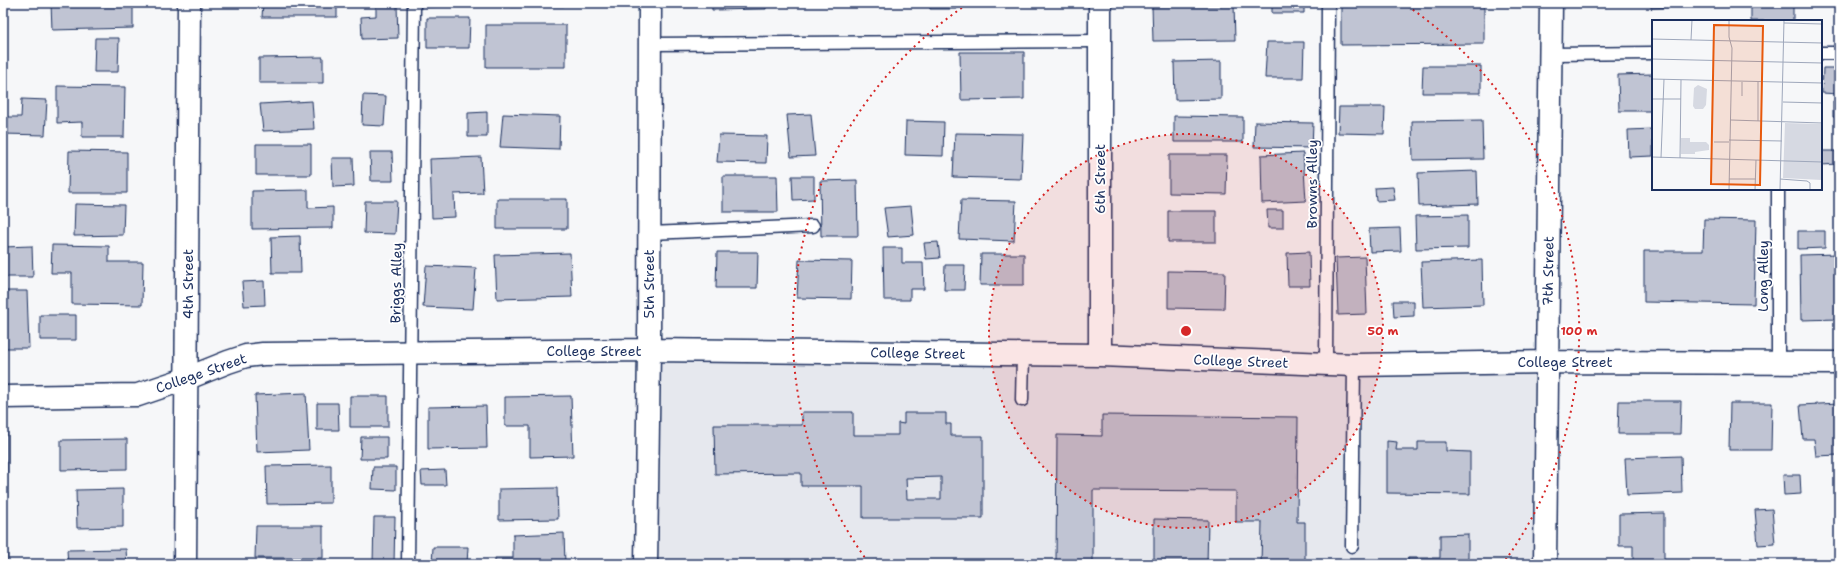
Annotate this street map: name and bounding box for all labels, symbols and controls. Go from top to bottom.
inset map [1652,20,1822,190]
street label: Browns Alley [1303,140,1321,228]
street label: 6th Street [1091,144,1109,214]
street label: 7th Street [1538,236,1558,306]
street label: Long Alley [1754,240,1772,312]
street label: Briggs Alley [386,242,406,324]
street label: 4th Street [179,249,197,319]
street label: 5th Street [640,249,658,319]
text: 50 m [1368,323,1399,339]
text: 100 m [1561,323,1598,339]
centre of rings [1179,324,1193,338]
street label: College Street [546,342,642,360]
street label: College Street [870,343,966,363]
street label: College Street [153,349,249,397]
street label: College Street [1193,350,1289,372]
street label: College Street [1517,353,1613,371]

